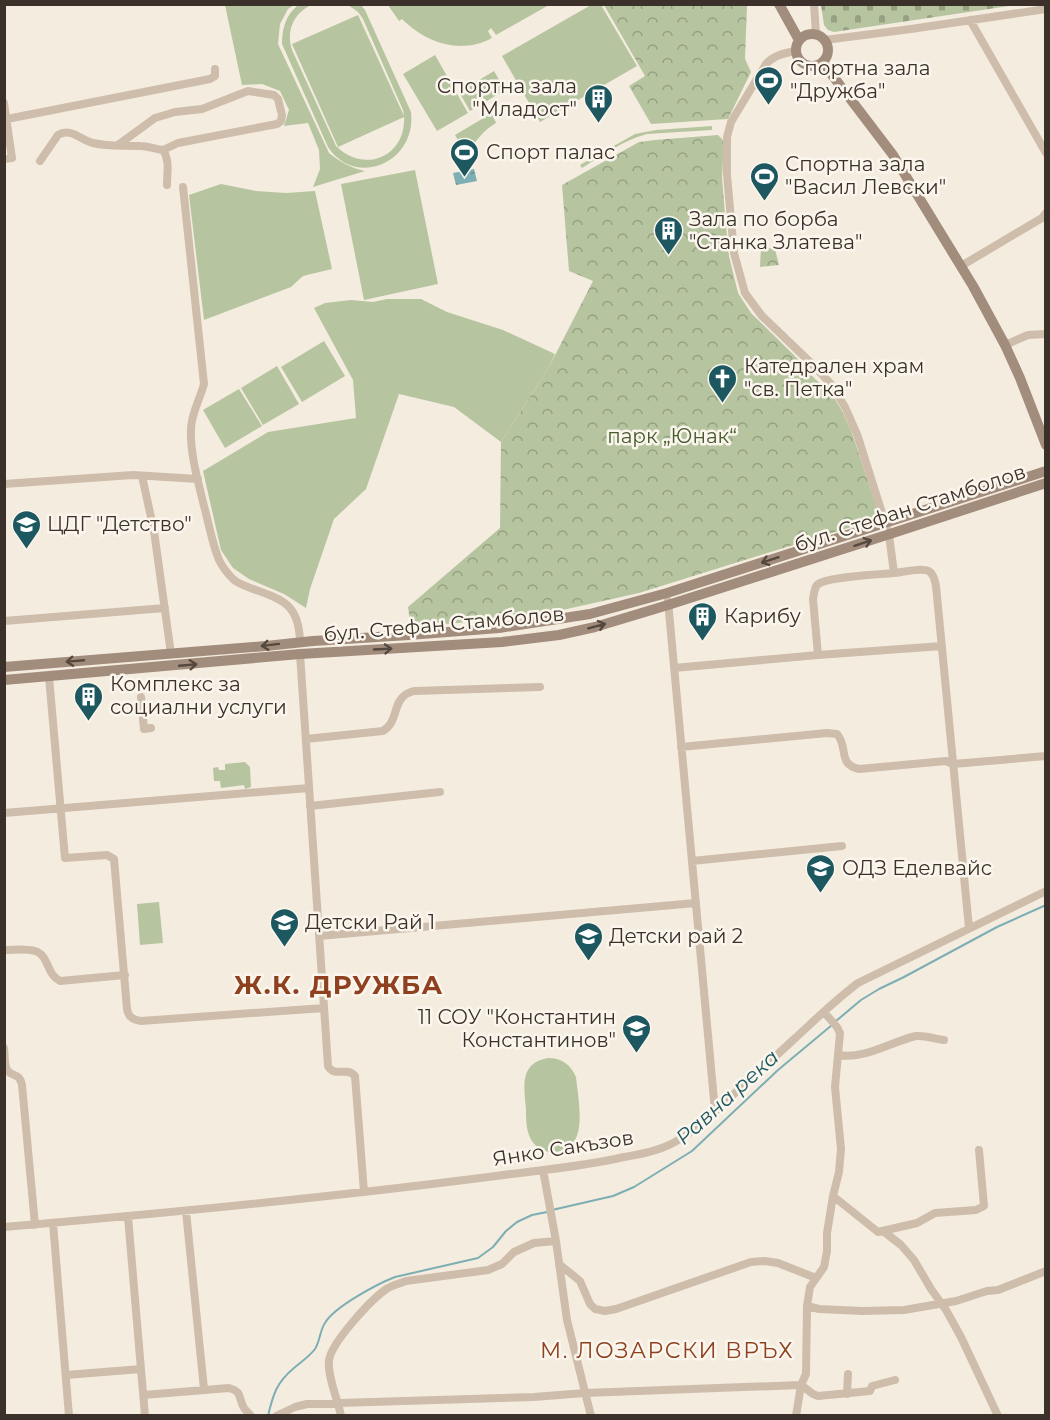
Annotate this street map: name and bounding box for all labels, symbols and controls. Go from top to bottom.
place label: Спортна зала "Дружба" [790,56,930,103]
sports icon: Спортна зала "Дружба" [753,64,785,106]
place label: Спортна зала "Младост" [437,74,577,121]
building icon: Спортна зала "Младост" [582,82,614,124]
sports icon: Спорт палас [449,136,481,178]
place label: Спорт палас [486,140,615,164]
place label: Спортна зала "Васил Левски" [785,152,946,199]
sports icon: Спортна зала "Васил Левски" [748,160,780,202]
place label: Зала по борба "Станка Златева" [689,207,862,254]
building icon: Зала по борба "Станка Златева" [652,214,684,256]
place label: Катедрален храм "св. Петка" [744,354,924,401]
church icon: Катедрален храм "св. Петка" [707,362,739,404]
park label: парк „Юнак“ [607,424,737,448]
street label: бул. Стефан Стамболов [791,459,1029,557]
school or university icon: ЦДГ "Детство" [10,508,42,550]
place label: ЦДГ "Детство" [47,512,192,536]
one-way arrow [853,537,872,548]
one-way arrow [761,555,780,566]
building icon: Карибу [687,600,719,642]
street label: бул. Стефан Стамболов [323,602,565,646]
place label: Карибу [724,604,801,628]
one-way arrow [587,620,606,631]
one-way arrow [260,640,280,651]
one-way arrow [372,644,392,655]
one-way arrow [66,656,86,667]
one-way arrow [178,659,198,670]
place label: Комплекс за социални услуги [110,672,287,719]
building icon: Комплекс за социални услуги [73,680,105,722]
school or university icon: ОДЗ Еделвайс [805,852,837,894]
place label: ОДЗ Еделвайс [842,856,992,880]
school or university icon: Детски Рай 1 [268,906,300,948]
place label: Детски Рай 1 [305,910,435,934]
school or university icon: Детски рай 2 [572,920,604,962]
place label: Детски рай 2 [609,924,743,948]
district label: Ж.К. ДРУЖБА [234,969,444,1001]
place label: 11 СОУ "Константин Константинов" [418,1005,616,1052]
school or university icon: 11 СОУ "Константин Константинов" [621,1012,653,1054]
water label: Равна река [670,1044,784,1150]
street label: Янко Сакъзов [491,1125,635,1171]
district label: М. ЛОЗАРСКИ ВРЪХ [540,1337,794,1364]

